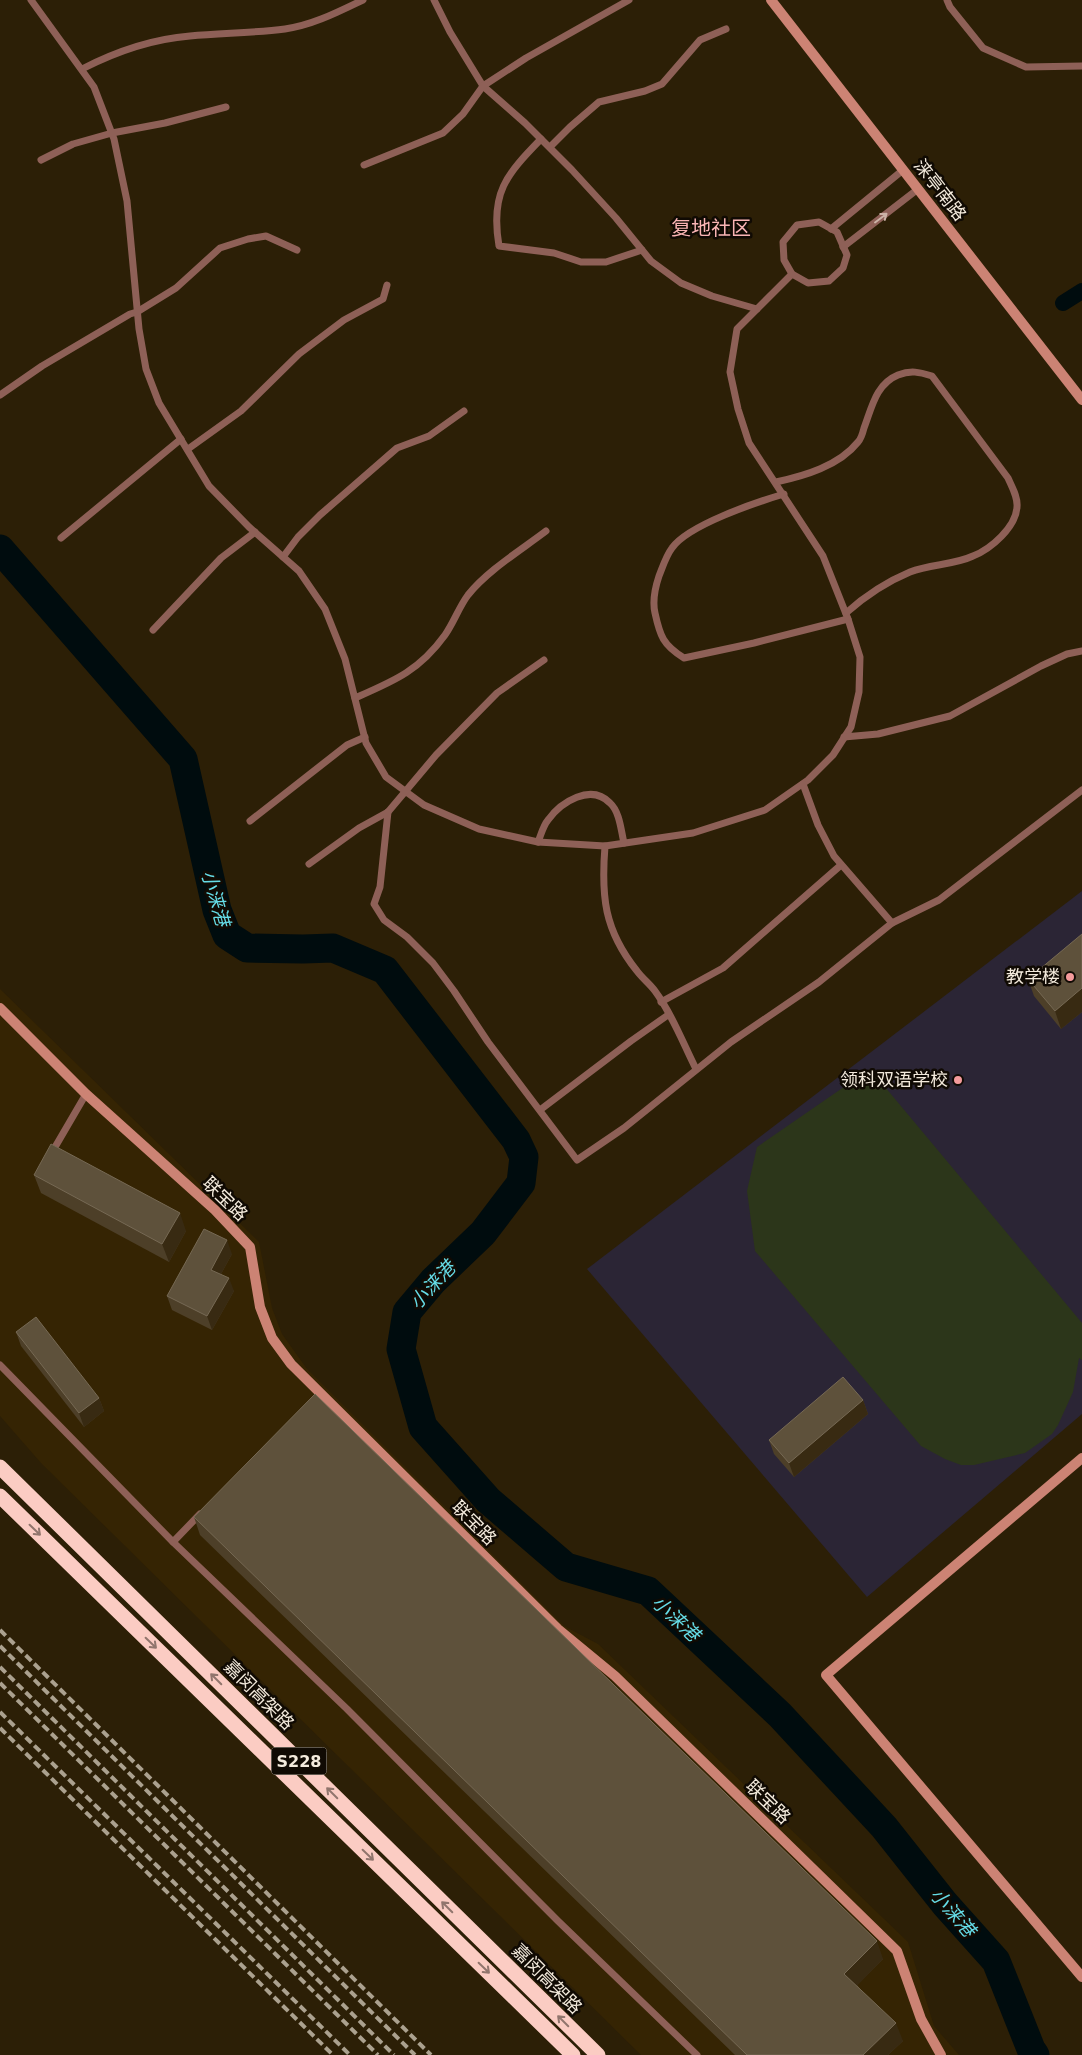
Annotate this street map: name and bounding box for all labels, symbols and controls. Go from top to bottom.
street label: 涞亭南路 [910,155,971,225]
one-way arrow [874,213,888,223]
district label: 复地社区 [671,216,751,240]
water label: 小涞港 [198,868,235,931]
place label: 教学楼 [1006,966,1060,987]
marker: 教学楼 [1064,971,1076,983]
place label: 领科双语学校 [840,1069,948,1090]
marker: 领科双语学校 [952,1074,964,1086]
street label: 联宝路 [199,1172,252,1225]
water label: 小涞港 [405,1254,462,1313]
street label: 联宝路 [448,1496,501,1549]
one-way arrow [29,1524,41,1536]
water label: 小涞港 [648,1591,707,1648]
one-way arrow [145,1637,157,1649]
street label: 嘉闵高架路 [220,1655,299,1734]
one-way arrow [209,1673,222,1685]
road number: S228 [272,1748,326,1774]
street label: 联宝路 [742,1775,795,1828]
one-way arrow [325,1787,338,1799]
one-way arrow [361,1849,374,1861]
water label: 小涞港 [926,1883,982,1943]
one-way arrow [441,1901,454,1913]
street label: 嘉闵高架路 [508,1939,587,2018]
one-way arrow [478,1962,490,1974]
one-way arrow [557,2015,569,2027]

